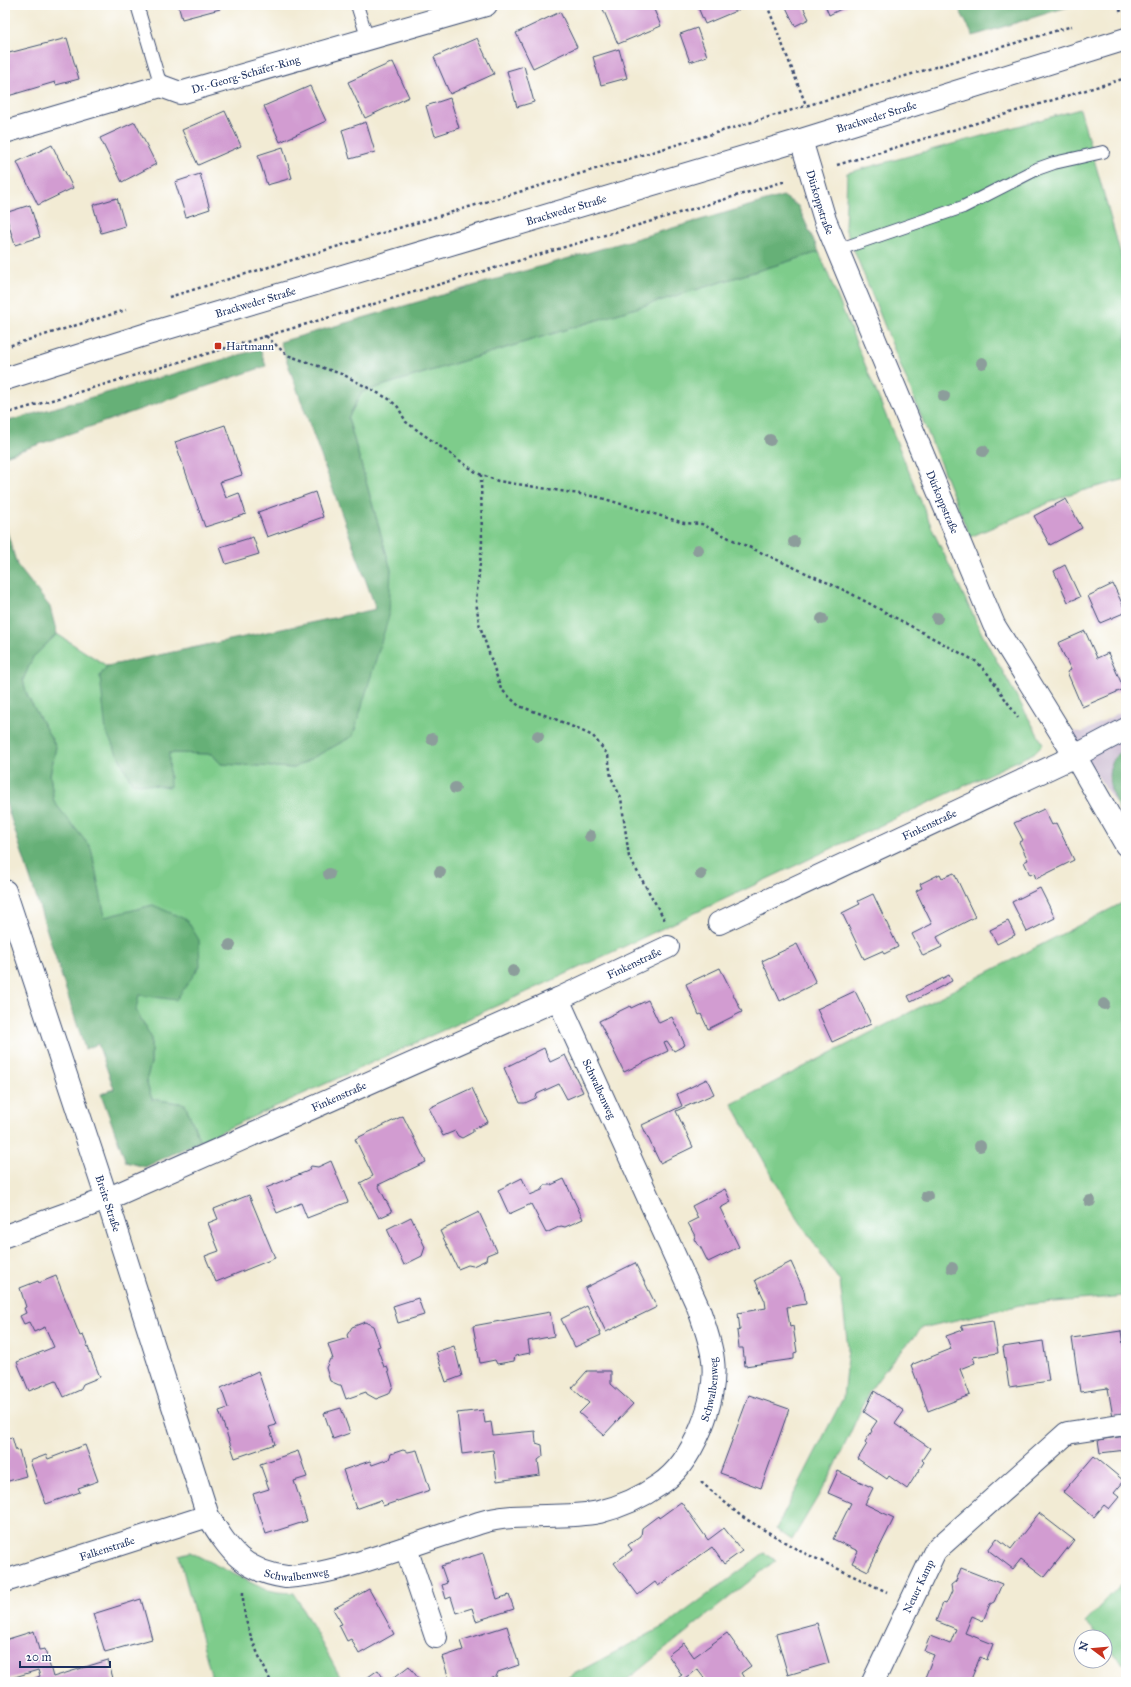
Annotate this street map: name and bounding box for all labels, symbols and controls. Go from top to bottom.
street label: Dr.-Georg-Schäfer-Ring [190,52,302,96]
street label: Brackweder Straße [835,98,918,135]
street label: Dürkoppstraße [804,168,837,237]
street label: Brackweder Straße [524,192,608,228]
street label: Brackweder Straße [214,284,298,320]
place label: Hartmann [226,340,274,353]
marker: Hartmann [213,341,223,351]
street label: Dürkoppstraße [924,468,962,536]
street label: Finkenstraße [900,806,959,843]
street label: Finkenstraße [605,944,664,981]
street label: Schwalbenweg [580,1057,619,1122]
street label: Finkenstraße [309,1078,369,1114]
street label: Breite Straße [93,1173,124,1234]
street label: Schwalbenweg [698,1356,720,1423]
street label: Falkenstraße [78,1533,136,1563]
street label: Neuer Kamp [900,1557,937,1615]
street label: Schwalbenweg [263,1565,330,1584]
north arrow [1073,1629,1113,1669]
text: N [1076,1639,1092,1653]
scale bar [20,1643,110,1669]
text: 20 m [26,1650,52,1664]

